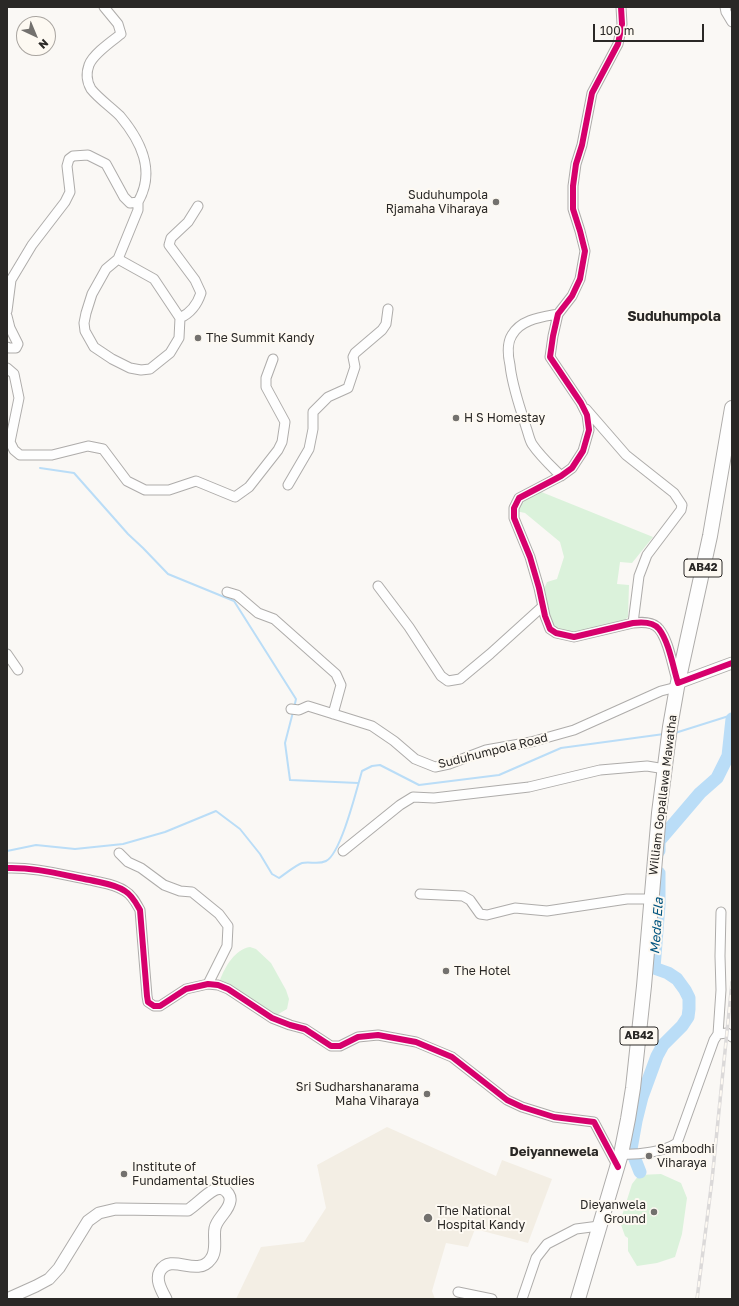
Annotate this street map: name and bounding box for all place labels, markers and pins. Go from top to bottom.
place label: Suduhumpola Rjamaha Viharaya [386,188,488,216]
marker: Suduhumpola Rjamaha Viharaya [491,197,501,207]
place label: The Summit Kandy [206,331,314,345]
marker: The Summit Kandy [193,333,203,343]
place label: H S Homestay [464,411,545,425]
marker: H S Homestay [451,413,461,423]
place label: The Hotel [454,964,511,978]
marker: The Hotel [441,966,451,976]
place label: Sri Sudharshanarama Maha Viharaya [296,1080,419,1108]
marker: Sri Sudharshanarama Maha Viharaya [422,1089,432,1099]
place label: Sambodhi Viharaya [657,1142,715,1170]
marker: Sambodhi Viharaya [644,1151,654,1161]
place label: Institute of Fundamental Studies [132,1160,255,1188]
marker: Institute of Fundamental Studies [119,1169,129,1179]
place label: Dieyanwela Ground [580,1198,646,1226]
place label: The National Hospital Kandy [437,1204,525,1232]
marker: Dieyanwela Ground [649,1207,659,1217]
marker: The National Hospital Kandy [422,1212,434,1224]

